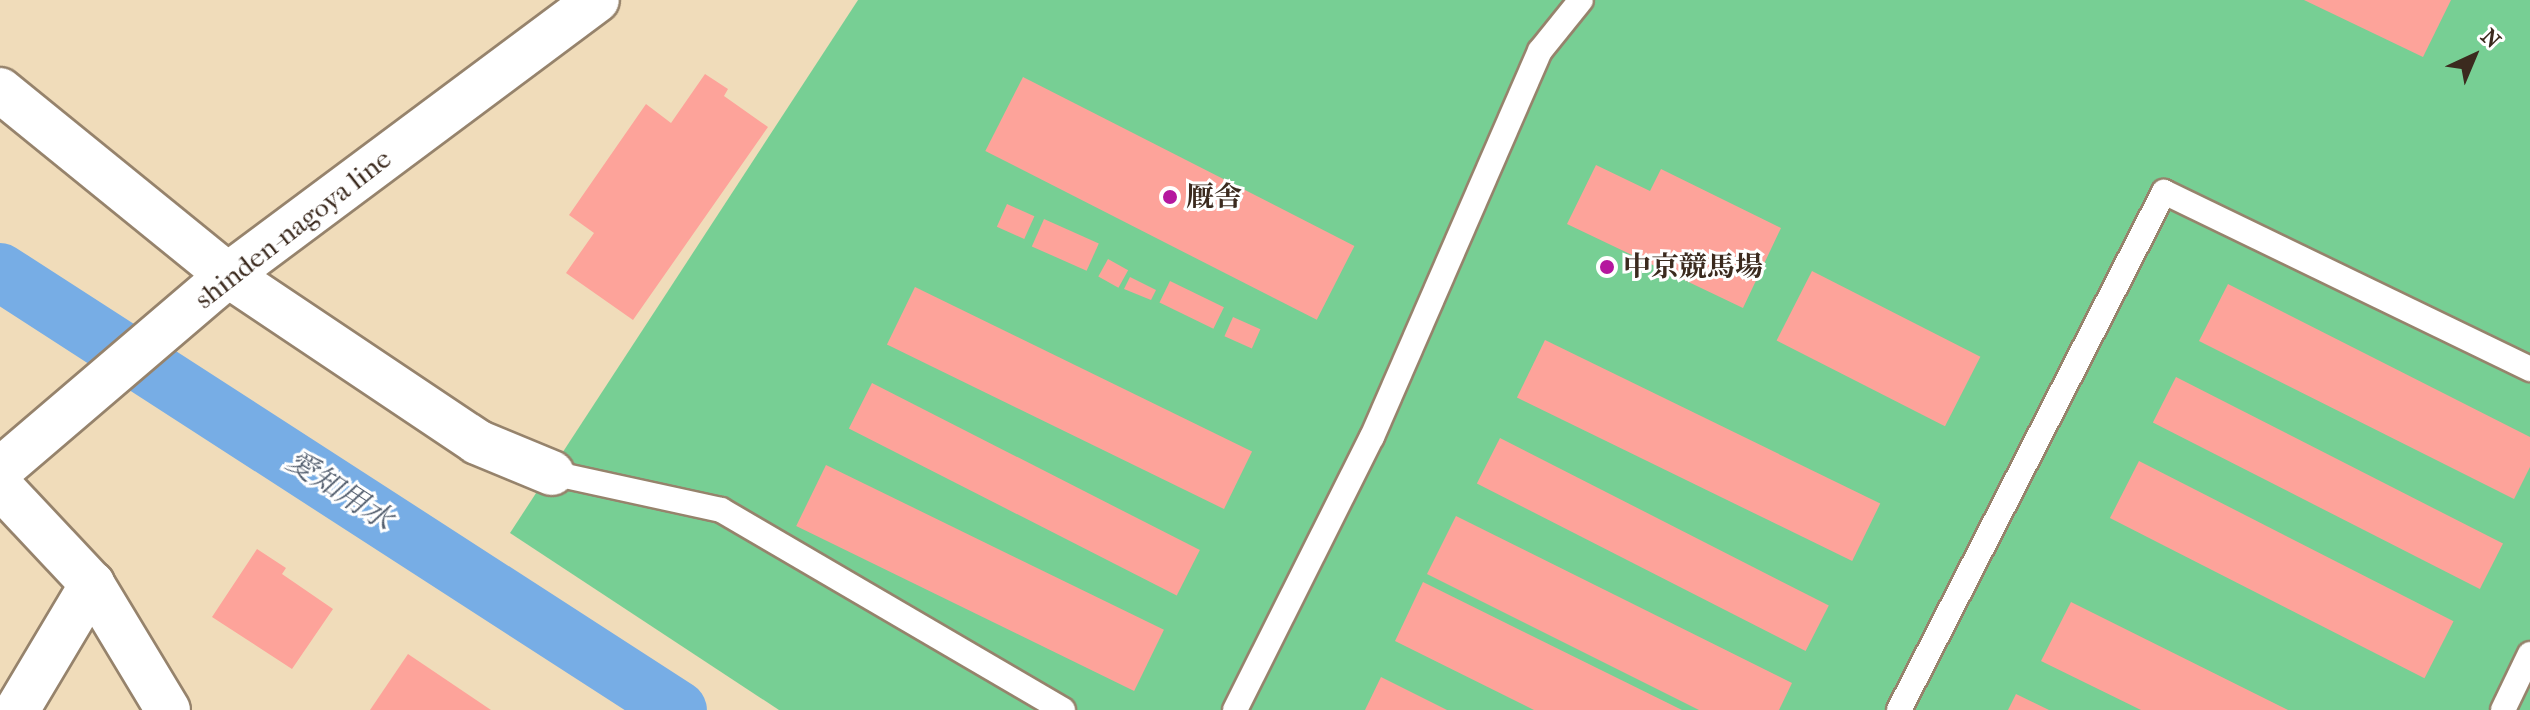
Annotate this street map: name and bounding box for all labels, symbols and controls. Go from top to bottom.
north arrow [2434,16,2514,96]
text: N [2476,24,2506,54]
street label: shinden-nagoya line [188,142,398,316]
place label: 厩舎 [1186,180,1242,214]
marker: 厩舎 [1161,188,1179,206]
place label: 中京競馬場 [1623,250,1763,284]
marker: 中京競馬場 [1598,258,1616,276]
water label: 愛知用水 [279,443,399,539]

